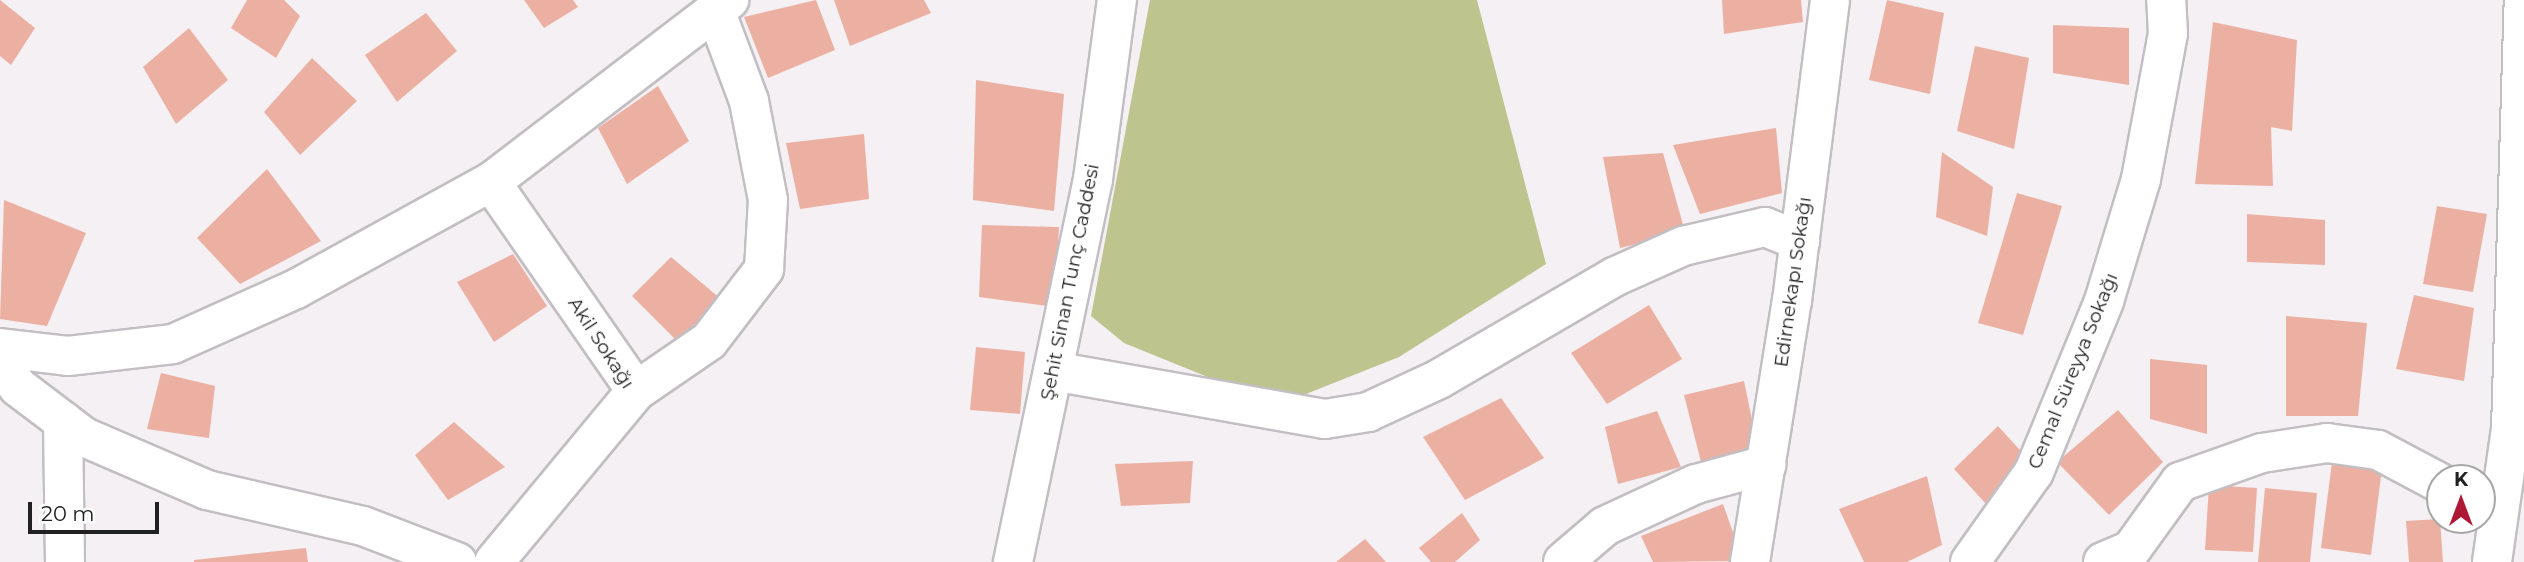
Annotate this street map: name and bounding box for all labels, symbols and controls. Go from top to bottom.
street label: Şehit Sinan Tunç Caddesi [1036,162,1104,402]
street label: Edirnekapı Sokağı [1770,195,1816,369]
street label: Cemal Süreyya Sokağı [2023,270,2123,472]
street label: Akil Sokağı [563,293,639,393]
north arrow [2426,464,2496,534]
text: K [2454,468,2468,491]
scale bar [32,489,163,532]
text: 20 m [41,501,95,526]

